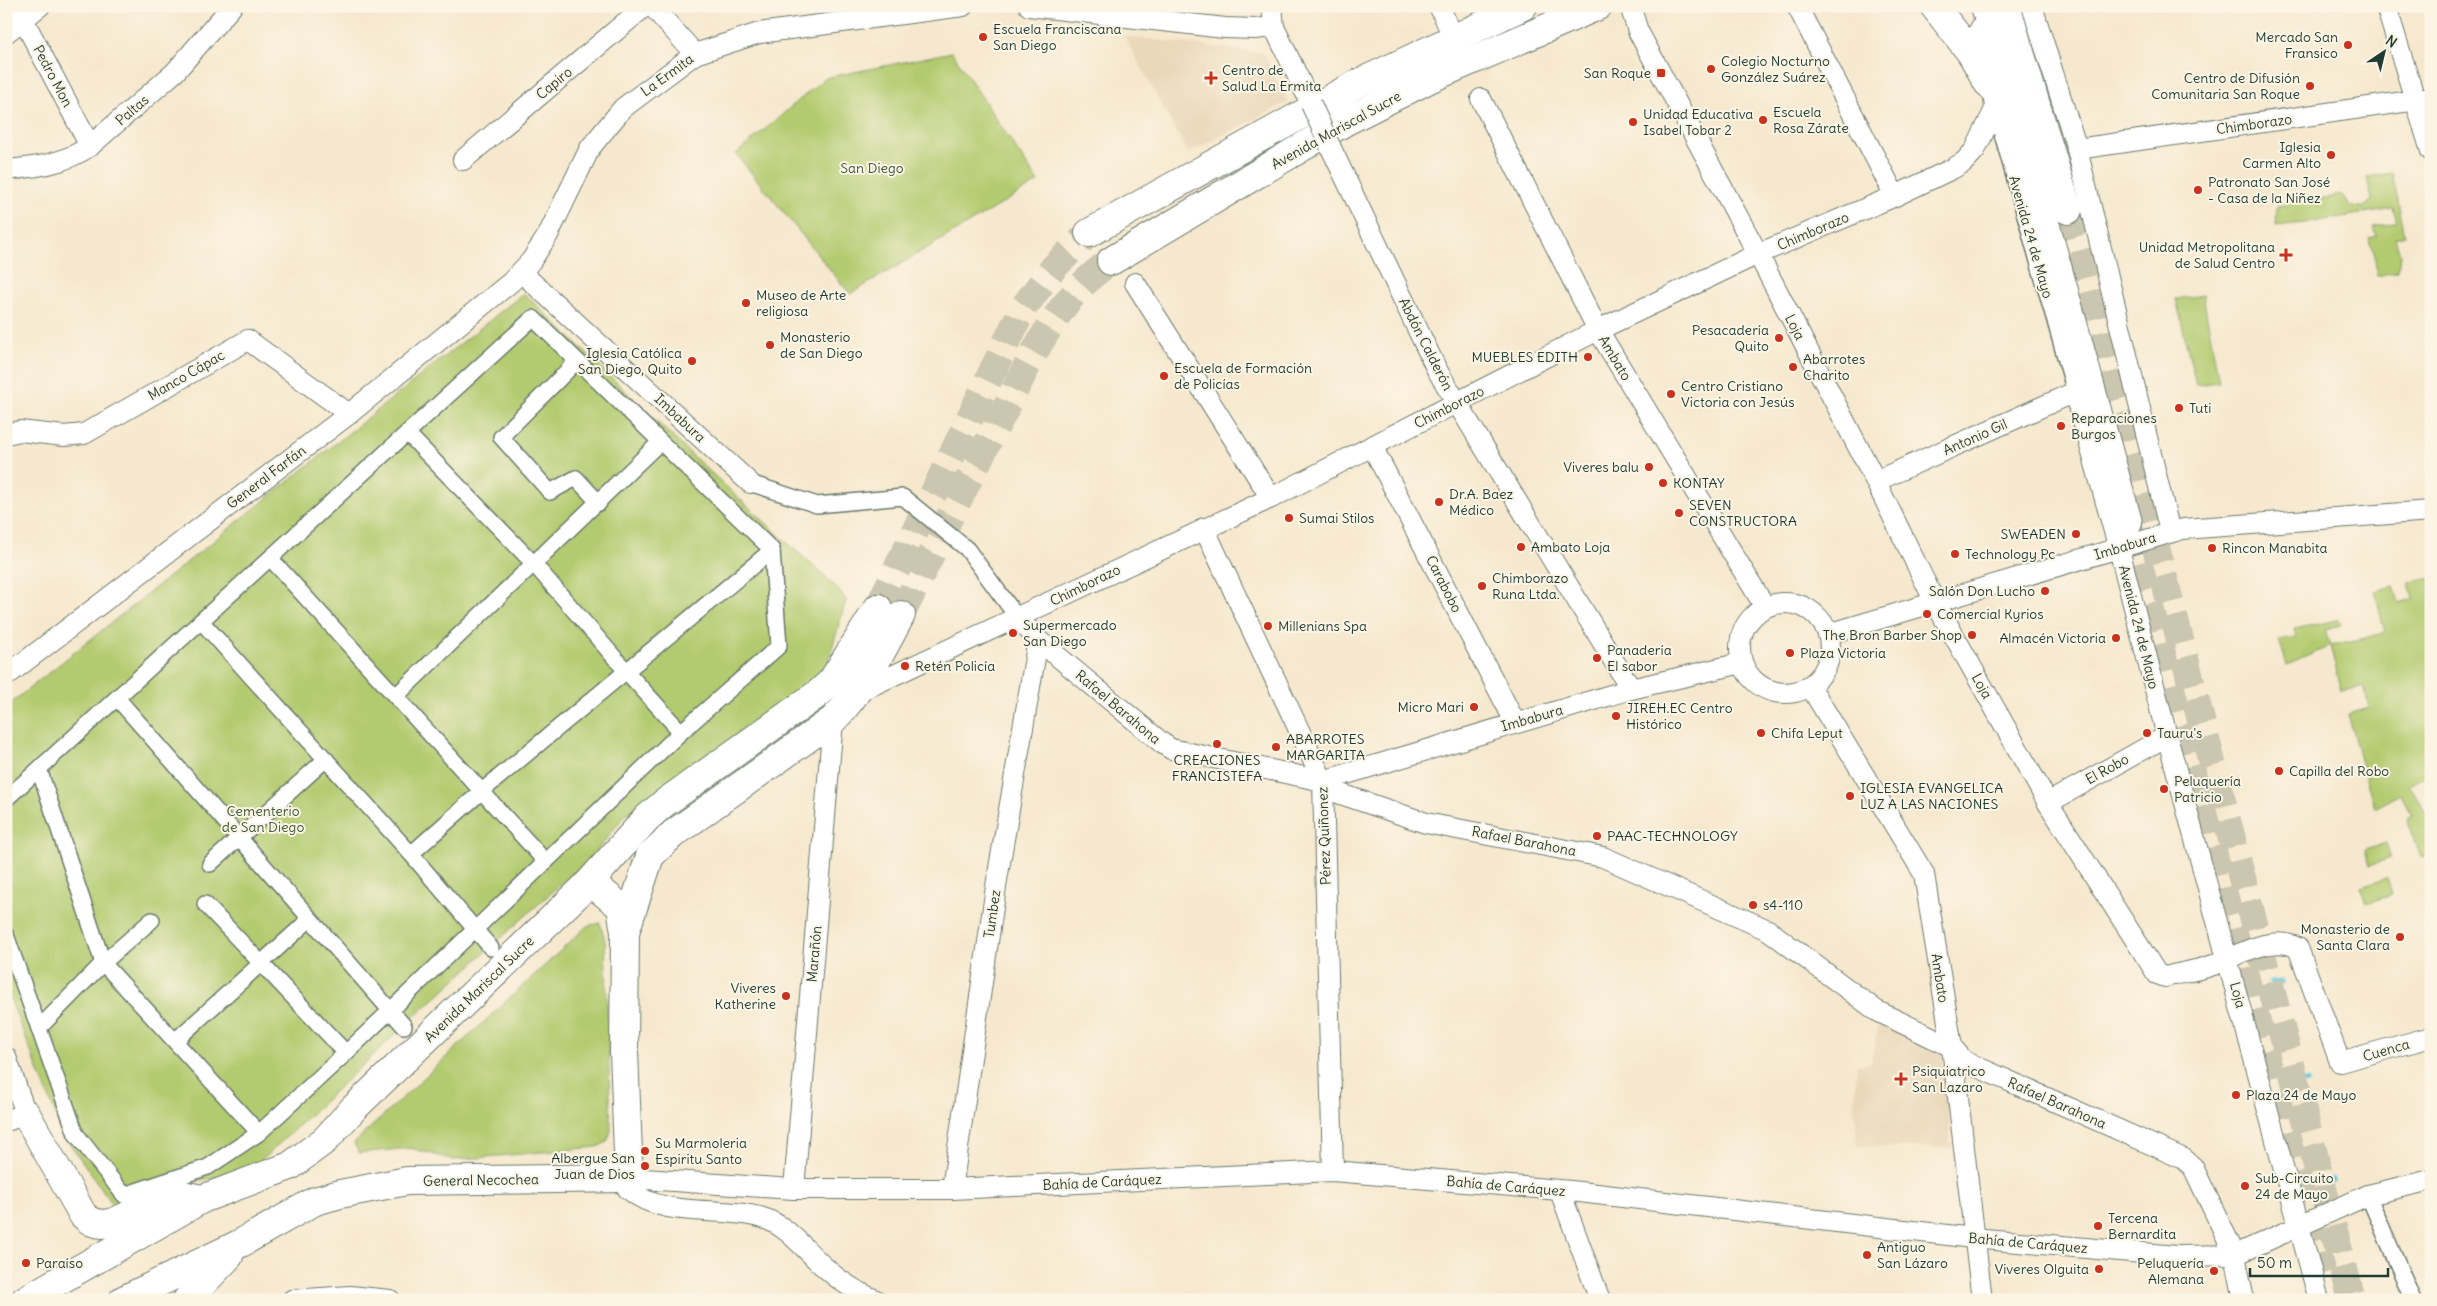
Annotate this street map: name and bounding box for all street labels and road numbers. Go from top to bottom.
street label: Pedro Mon [29,42,77,110]
street label: La Ermita [637,50,697,100]
street label: Capiro [532,63,576,103]
street label: Avenida Mariscal Sucre [1268,87,1404,173]
street label: Paltas [112,91,152,129]
street label: Chimborazo [2215,110,2293,138]
street label: Avenida 24 de Mayo [2005,174,2057,301]
street label: Chimborazo [1774,208,1852,254]
street label: Abdón Calderón [1395,295,1457,393]
street label: Loja [1781,311,1809,343]
street label: Ambato [1595,332,1636,384]
street label: Manco Cápac [144,346,228,404]
street label: Chimborazo [1411,382,1487,432]
street label: Imbabura [651,390,709,446]
street label: Antonio Gil [1940,415,2010,459]
street label: General Farfán [223,441,309,513]
street label: Imbabura [2092,528,2158,564]
street label: Carabobo [1422,552,1466,616]
street label: Chimborazo [1047,560,1123,610]
street label: Avenida 24 de Mayo [2115,563,2163,691]
street label: Rafael Barahona [1072,666,1164,748]
street label: Loja [1968,670,1996,702]
street label: Imbabura [1499,701,1565,735]
street label: El Robo [2082,750,2132,788]
street label: Pérez Quiñonez [1313,786,1335,886]
street label: Rafael Barahona [1470,822,1578,860]
street label: Tumbez [980,888,1004,939]
street label: Marañón [803,925,825,983]
street label: Avenida Mariscal Sucre [420,932,538,1046]
street label: Ambato [1927,952,1953,1004]
street label: Loja [2226,980,2250,1010]
street label: Cuenca [2361,1035,2411,1065]
street label: Rafael Barahona [2005,1073,2109,1133]
street label: General Necochea [423,1170,539,1190]
street label: Bahía de Caráquez [1042,1170,1162,1194]
street label: Bahía de Caráquez [1446,1172,1567,1200]
street label: Bahía de Caráquez [1968,1229,2089,1257]

